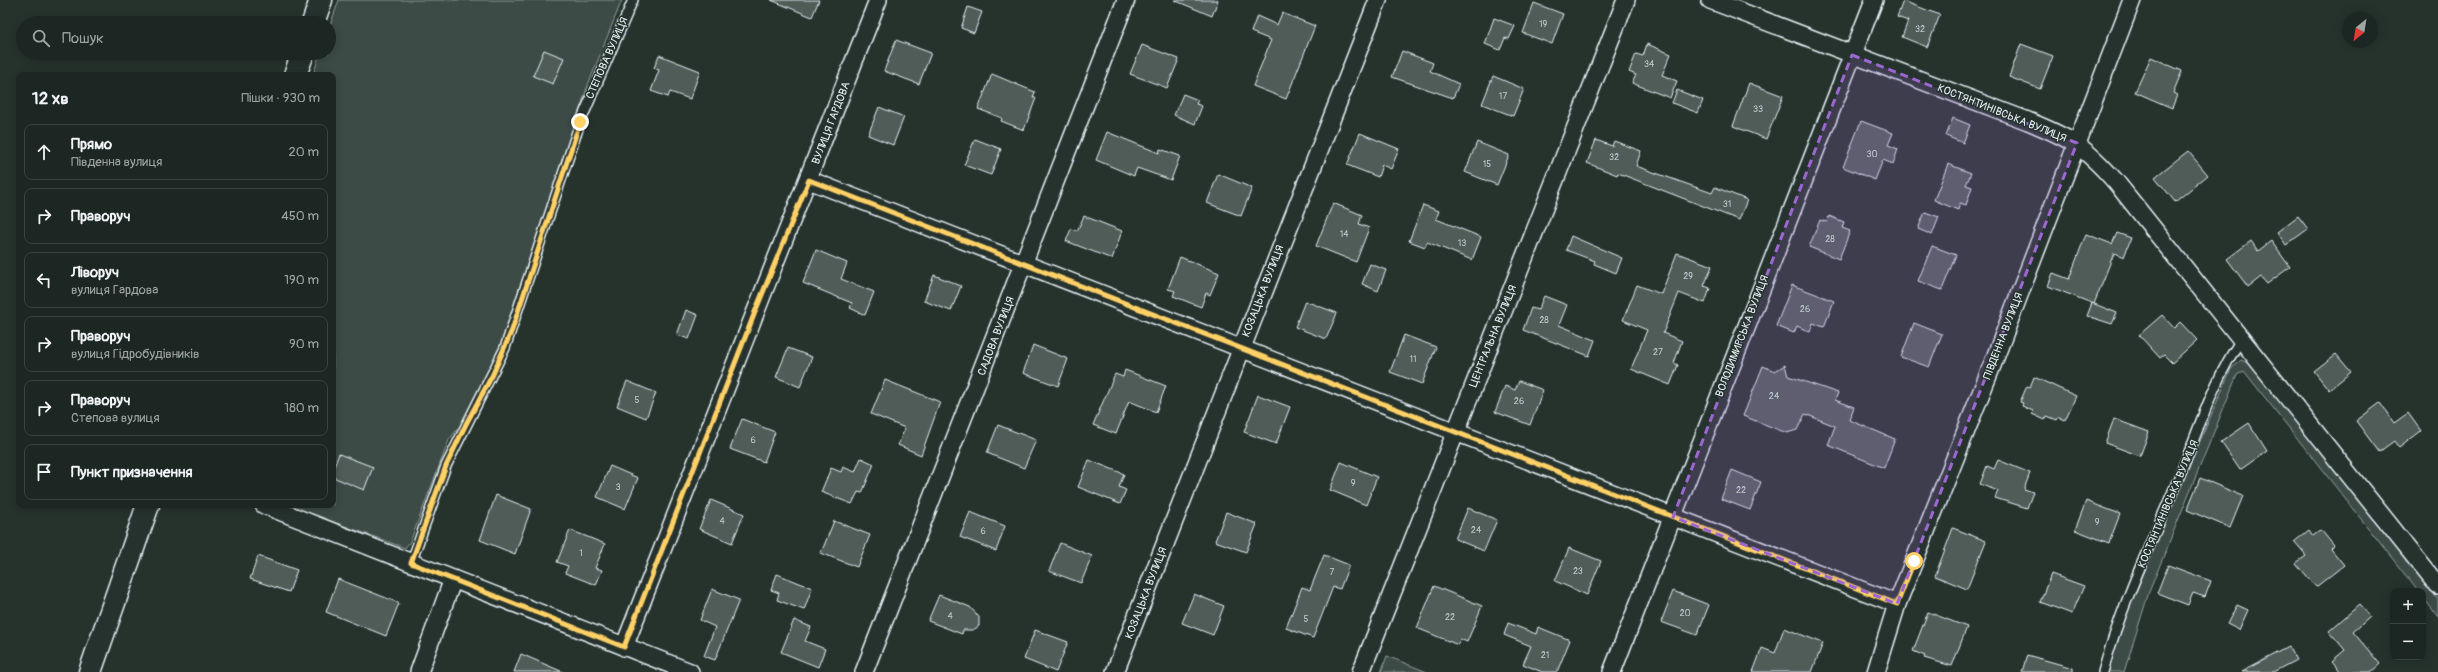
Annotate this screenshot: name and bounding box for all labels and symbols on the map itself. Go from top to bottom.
north arrow [2342,12,2378,48]
street label: СТЕПОВА ВУЛИЦЯ [583,15,631,101]
house number: 19 [1539,19,1547,30]
house number: 32 [1915,24,1925,35]
house number: 34 [1644,59,1655,70]
street label: ВУЛИЦЯ ГАРДОВА [809,80,853,166]
street label: КОСТЯНТИНІВСЬКА ВУЛИЦЯ [1936,81,2068,145]
house number: 17 [1499,91,1507,102]
house number: 33 [1753,104,1763,115]
route end [571,113,589,131]
house number: 30 [1866,149,1878,160]
house number: 32 [1609,152,1619,163]
house number: 15 [1483,159,1491,170]
house number: 31 [1723,199,1731,210]
house number: 14 [1340,229,1349,240]
house number: 28 [1825,234,1835,245]
house number: 13 [1458,238,1466,249]
street label: КОЗАЦЬКА ВУЛИЦЯ [1239,243,1287,339]
house number: 29 [1683,271,1693,282]
street label: ВОЛОДИМИРСЬКА ВУЛИЦЯ [1713,273,1771,399]
street label: ЦЕНТРАЛЬНА ВУЛИЦЯ [1467,283,1519,389]
street label: ПІВДЕННА ВУЛИЦЯ [1980,291,2026,381]
street label: САДОВА ВУЛИЦЯ [975,295,1017,377]
house number: 26 [1800,304,1810,315]
house number: 28 [1539,315,1549,326]
house number: 27 [1653,347,1663,358]
house number: 11 [1409,354,1417,365]
house number: 24 [1769,391,1780,402]
house number: 5 [635,395,640,406]
house number: 26 [1514,396,1524,407]
house number: 6 [750,435,756,446]
street label: КОСТЯНТИНІВСЬКА ВУЛИЦЯ [2135,438,2201,570]
house number: 9 [1351,478,1356,489]
house number: 3 [615,482,621,493]
house number: 22 [1736,485,1746,496]
house number: 4 [719,516,725,527]
house number: 9 [2095,517,2100,528]
house number: 24 [1471,525,1482,536]
house number: 6 [980,526,986,537]
street label: КОЗАЦЬКА ВУЛИЦЯ [1122,545,1170,641]
house number: 1 [579,548,583,559]
route start [1905,552,1923,570]
house number: 23 [1573,566,1583,577]
house number: 7 [1330,567,1335,578]
house number: 20 [1679,608,1691,619]
house number: 4 [947,611,953,622]
house number: 22 [1445,612,1455,623]
house number: 5 [1304,614,1309,625]
house number: 21 [1541,650,1549,661]

